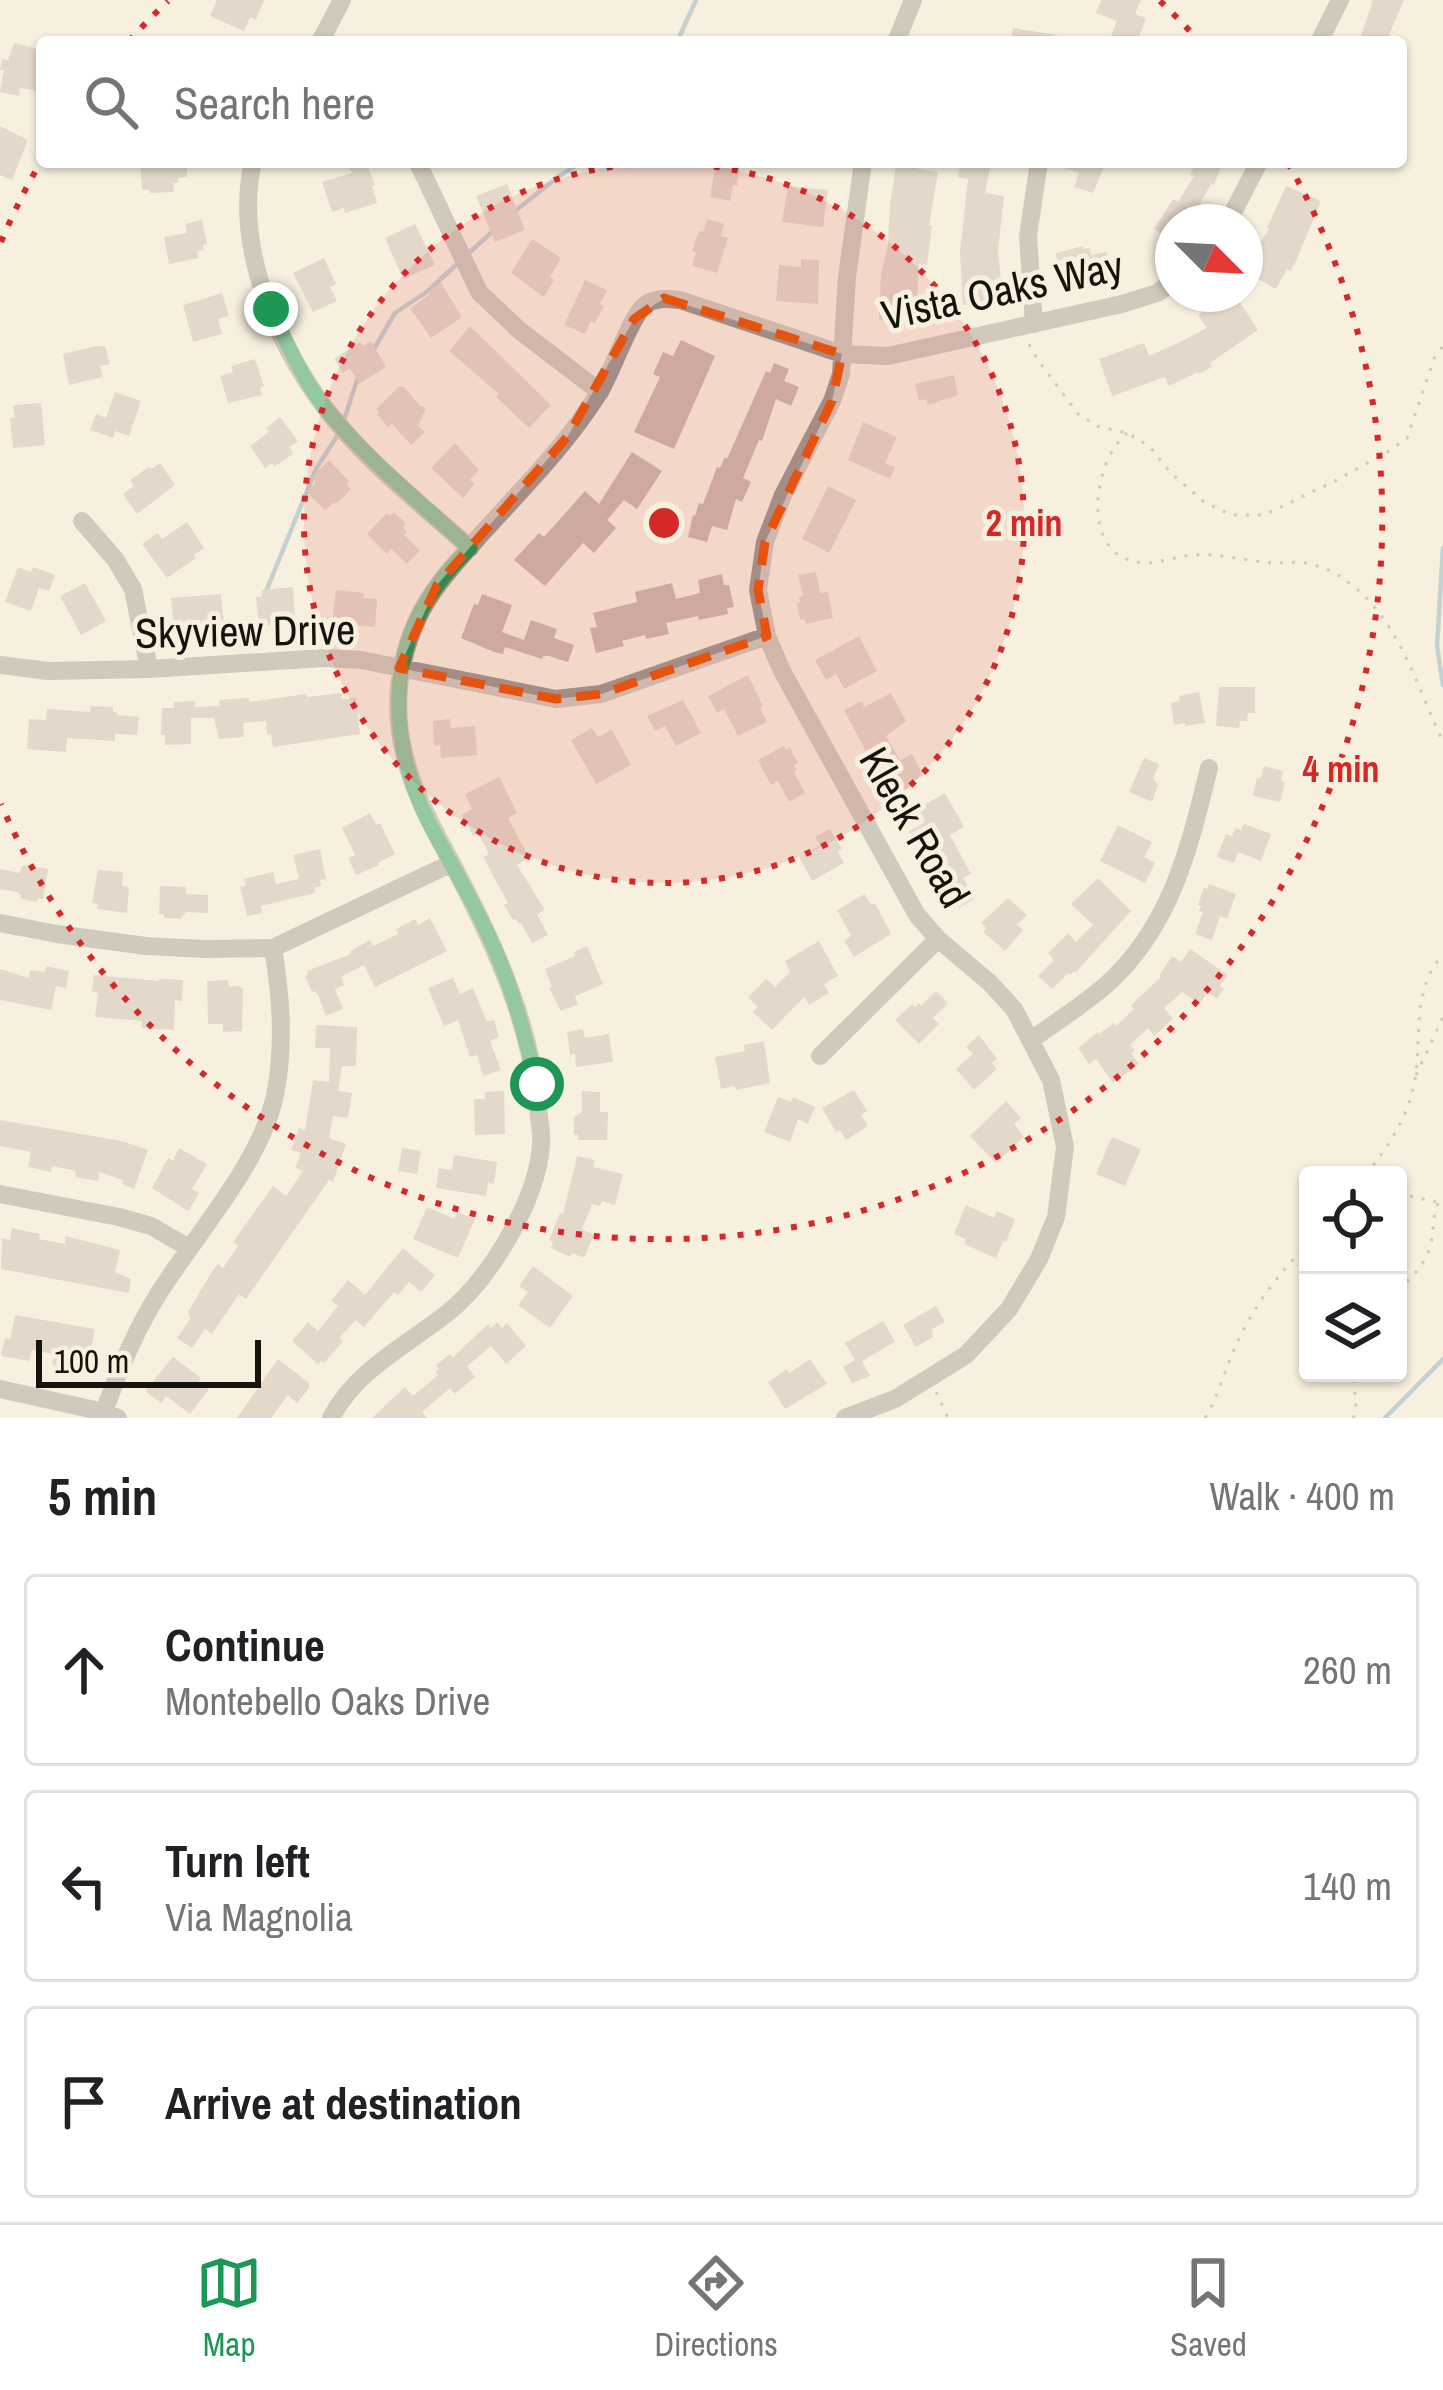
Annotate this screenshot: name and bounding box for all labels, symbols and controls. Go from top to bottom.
search box [36,36,1407,168]
icon: search [78,69,144,135]
text: Search here [174,72,375,133]
north arrow [1155,204,1263,312]
street label: Vista Oaks Way [876,237,1128,343]
route end [244,282,298,336]
text: 2 min [985,499,1063,547]
centre of rings [643,502,685,544]
street label: Skyview Drive [134,601,356,661]
street label: Kleck Road [847,737,983,917]
text: 4 min [1302,745,1380,793]
route start [510,1057,564,1111]
map controls [1299,1166,1407,1382]
button: locate [1299,1166,1407,1274]
button: layers [1299,1274,1407,1382]
scale bar [36,1334,261,1387]
text: 100 m [54,1339,129,1383]
text: 5 min [48,1462,157,1531]
text: Walk · 400 m [1210,1470,1395,1522]
text: Continue [165,1614,325,1675]
icon: ahead [51,1637,117,1703]
text: 260 m [1303,1644,1392,1696]
text: Montebello Oaks Drive [165,1675,490,1727]
text: Turn left [165,1830,310,1891]
icon: left [51,1853,117,1919]
text: 140 m [1303,1860,1392,1912]
text: Via Magnolia [165,1891,353,1943]
icon: arrive [51,2069,117,2135]
text: Arrive at destination [165,2072,522,2133]
tab: Map [196,2250,262,2366]
tab: Directions [654,2250,778,2366]
tab: Saved [1170,2250,1247,2366]

